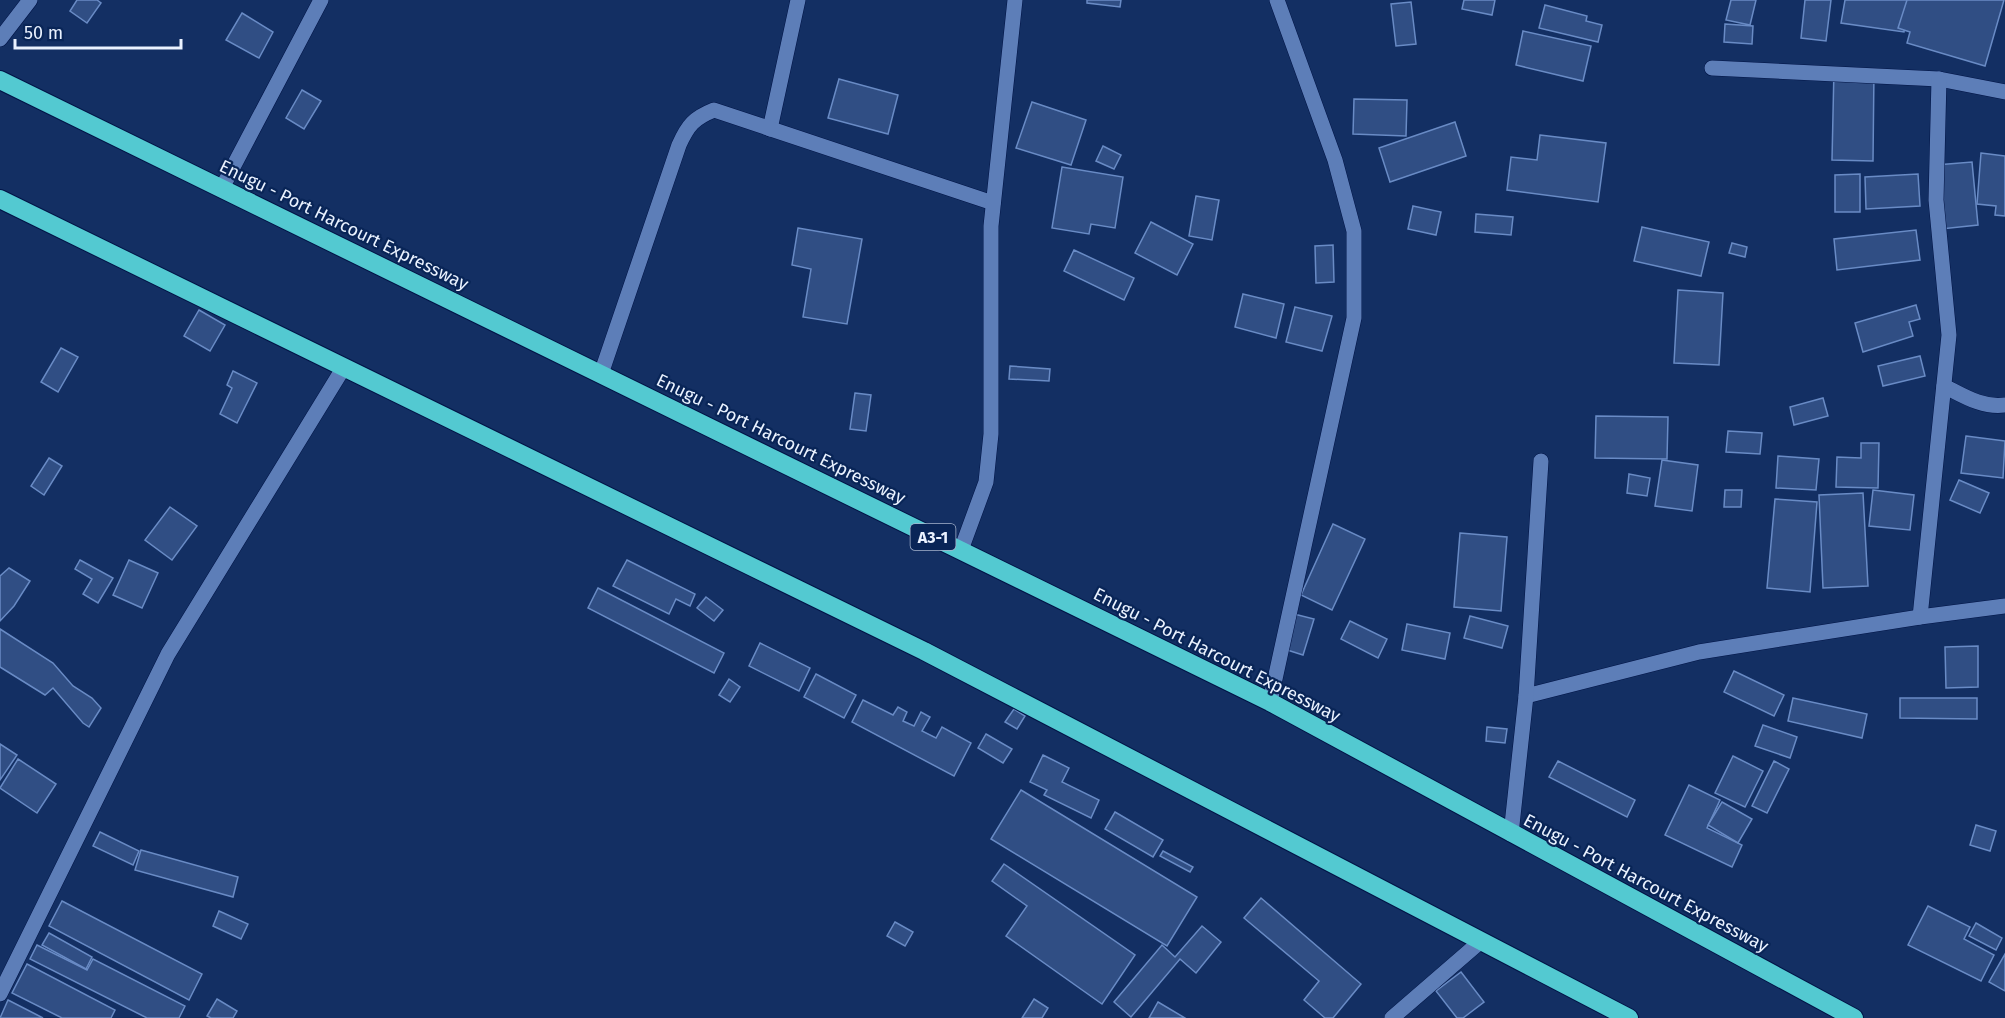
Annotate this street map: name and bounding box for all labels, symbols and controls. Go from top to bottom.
scale bar [15,12,182,50]
text: 50 m [24,22,63,44]
street label: Enugu - Port Harcourt Expressway [216,155,472,295]
street label: Enugu - Port Harcourt Expressway [653,369,909,509]
road number: A3-1 [910,524,956,550]
street label: Enugu - Port Harcourt Expressway [1090,583,1344,727]
street label: Enugu - Port Harcourt Expressway [1520,809,1772,957]

